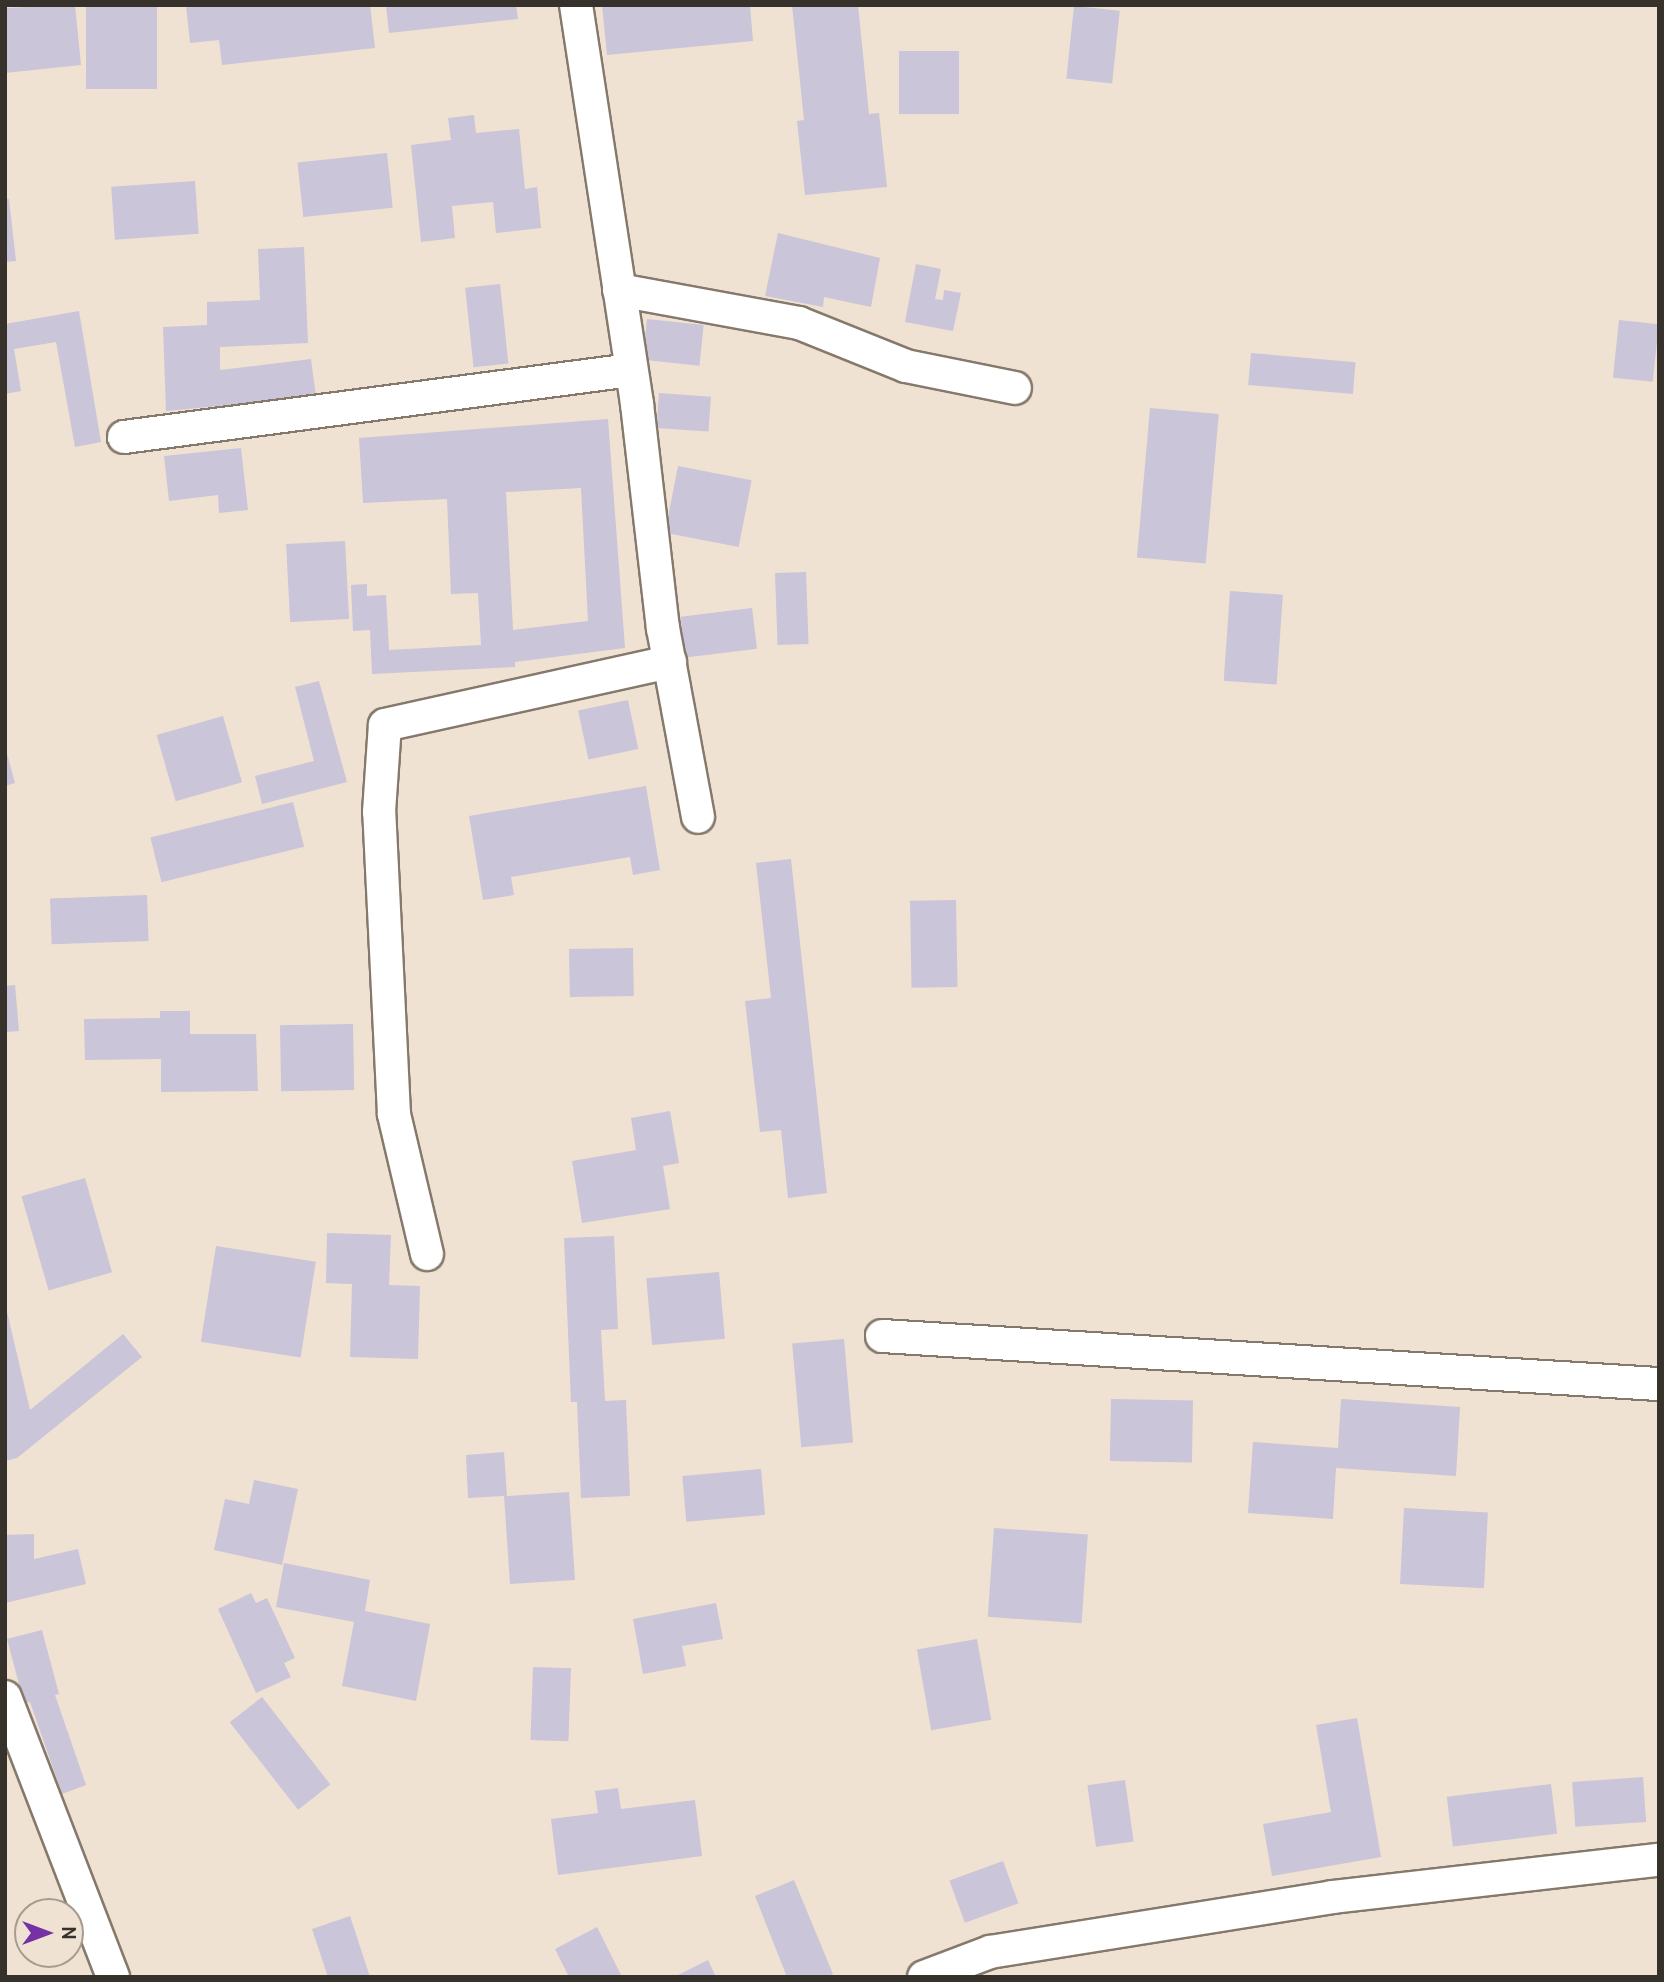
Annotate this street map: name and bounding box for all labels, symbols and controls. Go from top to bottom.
north arrow [14,1898,84,1968]
text: N [57,1926,80,1940]

